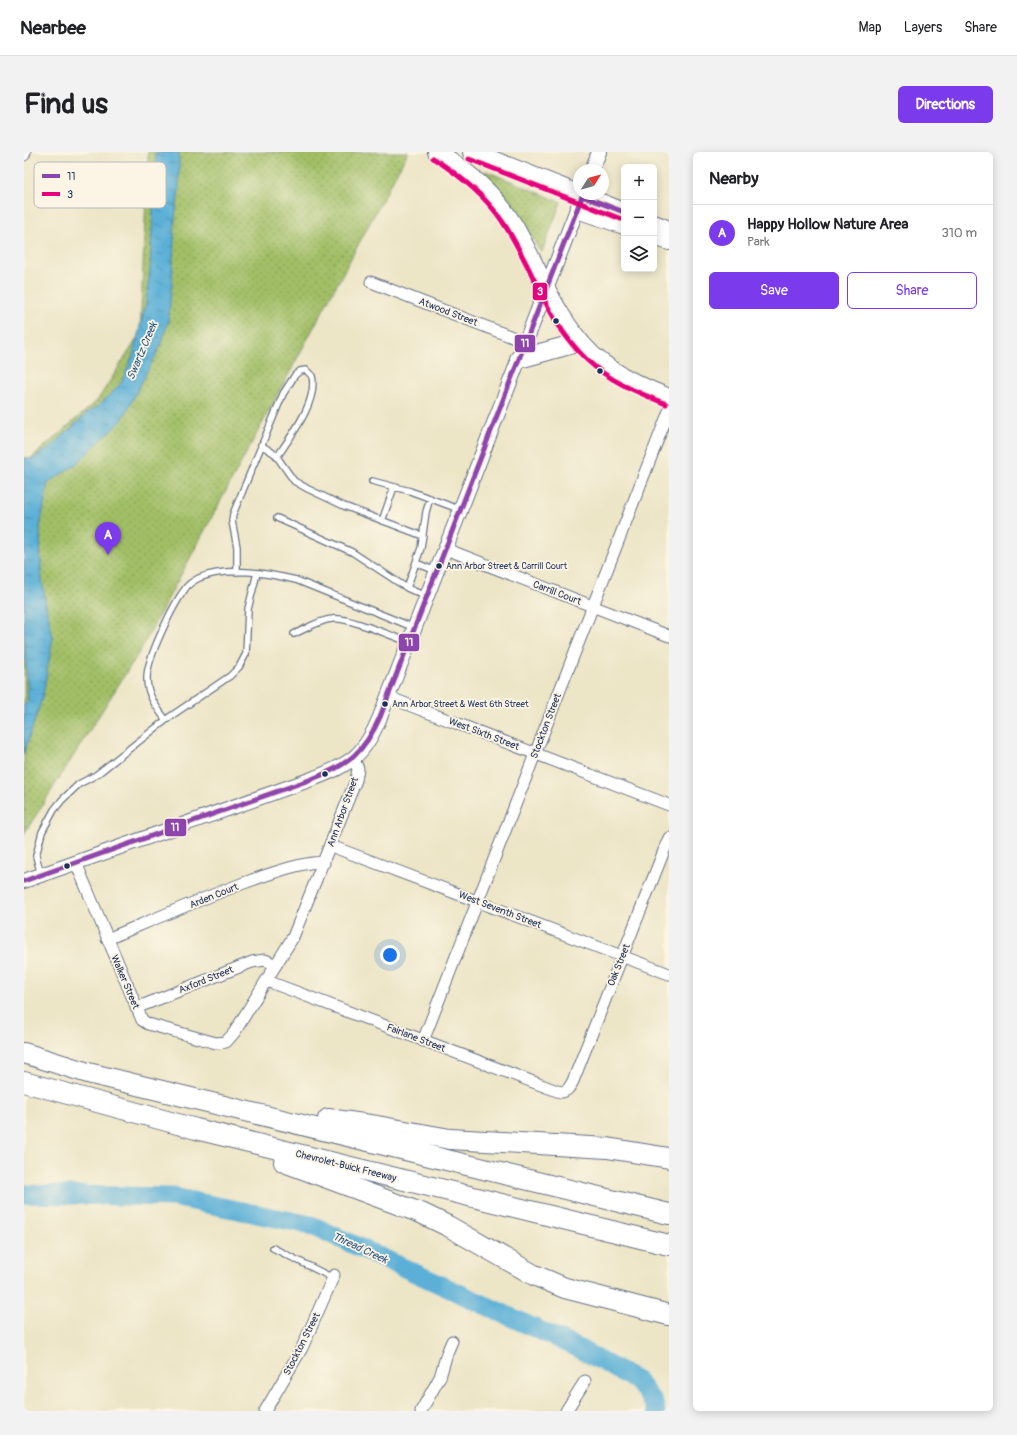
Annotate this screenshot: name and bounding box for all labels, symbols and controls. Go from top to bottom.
text: Nearbee [20,16,86,40]
text: Map [859,19,882,36]
text: Layers [904,19,942,36]
text: Share [964,19,997,36]
button: Directions [898,86,993,123]
text: Find us [24,87,108,122]
legend [34,162,166,208]
north arrow [573,164,609,200]
map controls [621,164,657,272]
button: + [621,164,657,200]
text: Nearby [709,168,758,189]
text: 11 [67,170,76,183]
text: 3 [67,188,73,201]
button: − [621,200,657,236]
text: Happy Hollow Nature Area [747,215,908,234]
text: A [718,225,726,241]
text: 310 m [941,225,977,241]
text: Park [747,234,770,250]
button: layers [621,236,657,272]
button: Save [709,272,839,309]
button: Share [847,272,977,309]
line badge: 3 [532,282,548,301]
text: 3 [537,285,543,298]
street label: Atwood Street [417,295,480,329]
unlabelled marker [551,316,561,326]
water label: Swartz Creek [124,319,161,382]
line badge: 11 [514,334,536,353]
text: 11 [521,337,529,350]
unlabelled marker [595,366,605,376]
pin: A [95,522,121,555]
marker: Ann Arbor Street & Carrill Court [434,561,444,571]
place label: Ann Arbor Street & Carrill Court [446,561,568,572]
street label: Carrill Court [531,578,584,608]
line badge: 11 [398,633,420,652]
text: 11 [405,636,413,649]
street label: Stockton Street [528,691,564,760]
marker: Ann Arbor Street & West 6th Street [380,699,390,709]
place label: Ann Arbor Street & West 6th Street [392,699,529,710]
street label: West Sixth Street [447,715,522,753]
unlabelled marker [320,769,330,779]
street label: Ann Arbor Street [325,775,361,848]
line badge: 11 [164,818,187,837]
text: 11 [171,821,179,834]
unlabelled marker [62,861,72,871]
street label: Arden Court [188,880,241,911]
street label: West Seventh Street [457,889,544,932]
street label: Oak Street [605,941,633,988]
your location [380,945,400,965]
street label: Walker Street [108,953,142,1012]
street label: Axford Street [177,963,236,996]
street label: Fairlane Street [385,1021,448,1055]
street label: Chevrolet-Buick Freeway [294,1148,398,1185]
water label: Thread Creek [330,1230,391,1267]
street label: Stockton Street [281,1310,323,1377]

